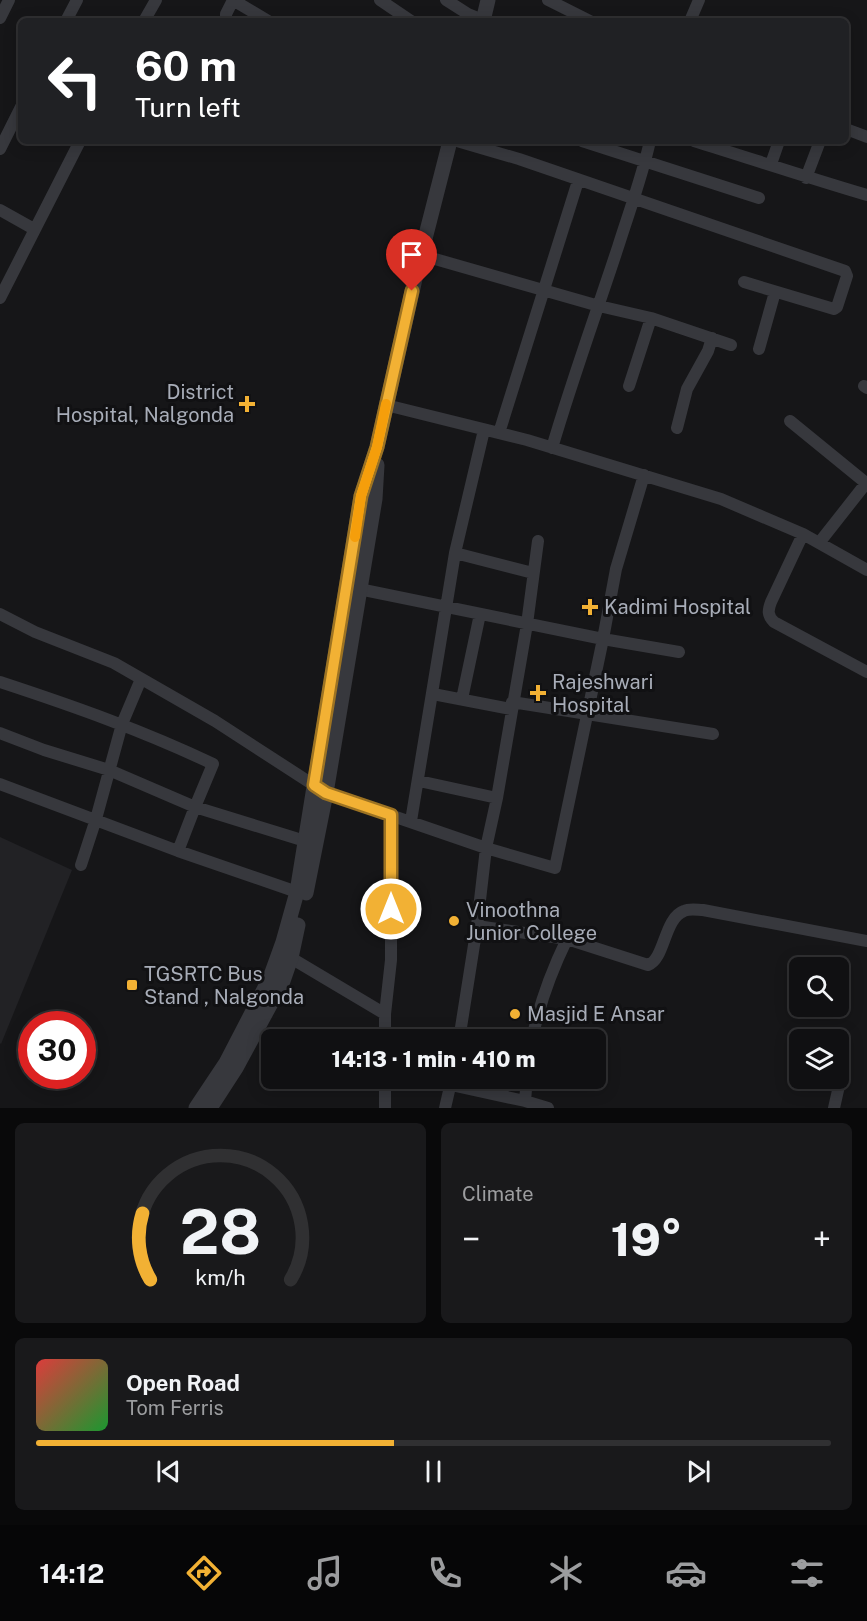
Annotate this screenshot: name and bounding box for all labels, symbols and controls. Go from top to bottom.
text: 60 m [135,41,237,90]
icon: left [36,42,114,120]
text: Turn left [135,91,241,123]
pin [386,229,437,291]
icon: arrive [395,238,428,271]
place label: District Hospital, Nalgonda [56,380,234,427]
marker: District Hospital, Nalgonda [238,395,256,413]
place label: Kadimi Hospital [604,595,751,619]
marker: Kadimi Hospital [581,598,599,616]
place label: Rajeshwari Hospital [552,670,653,717]
marker: Rajeshwari Hospital [529,684,547,702]
position arrow [359,877,423,941]
place label: Vinoothna Junior College [466,898,597,945]
marker: Vinoothna Junior College [447,914,461,928]
map controls [789,957,849,1089]
button: search [789,957,849,1017]
place label: TGSRTC Bus Stand , Nalgonda [144,962,304,1009]
marker: TGSRTC Bus Stand , Nalgonda [125,978,139,992]
place label: Masjid E Ansar [527,1002,665,1026]
marker: Masjid E Ansar [508,1007,522,1021]
speed limit sign: 30 [18,1011,96,1089]
button: layers [789,1029,849,1089]
text: 14:13 · 1 min · 410 m [332,1046,535,1072]
text: Climate [462,1182,534,1206]
text: 28 [180,1195,261,1268]
text: 19° [611,1213,682,1266]
text: − [462,1220,480,1258]
text: + [813,1220,831,1258]
text: km/h [195,1265,246,1290]
text: Open Road [126,1370,240,1396]
text: Tom Ferris [126,1396,224,1420]
icon: previous [152,1455,185,1488]
icon: pause [417,1455,450,1488]
icon: next [682,1455,715,1488]
icon: directions [183,1552,225,1594]
icon: music [304,1552,346,1594]
icon: phone [424,1552,466,1594]
icon: climate [545,1552,587,1594]
icon: car [665,1552,707,1594]
icon: filters [786,1552,828,1594]
text: 14:12 [39,1557,105,1589]

